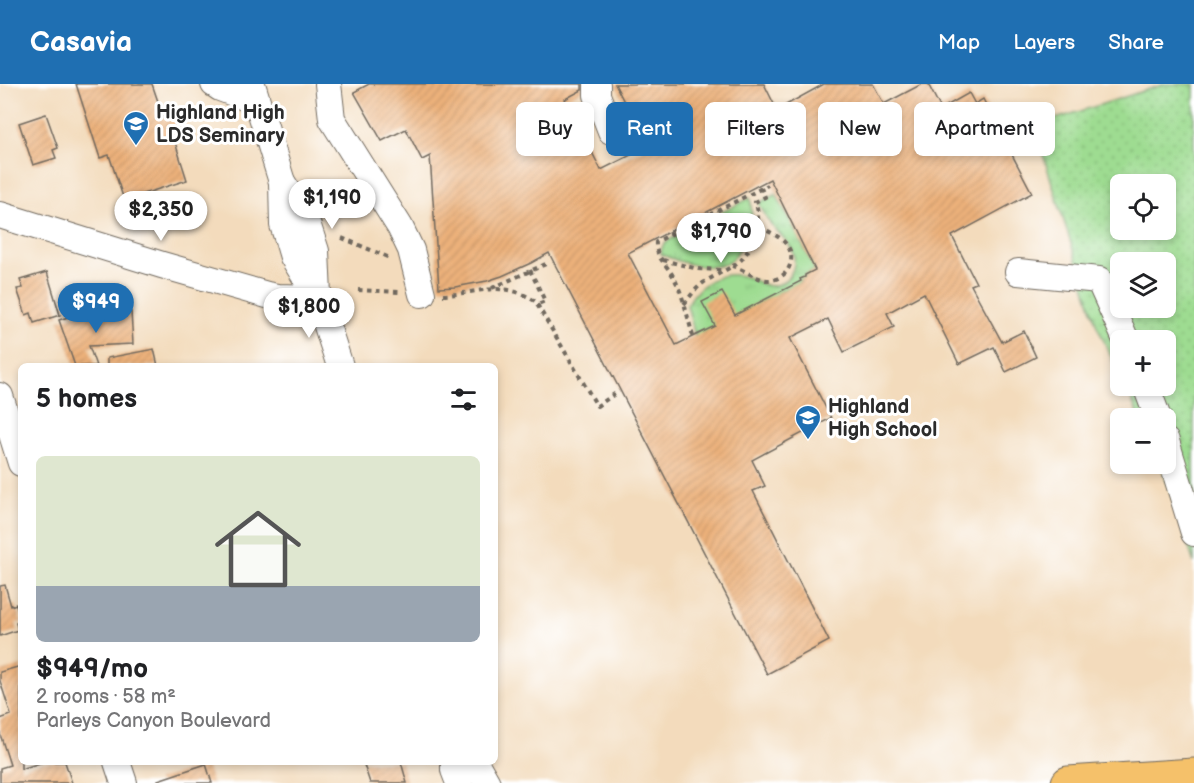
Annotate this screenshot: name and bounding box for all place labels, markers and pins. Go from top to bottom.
place label: Highland High LDS Seminary [156,101,286,148]
school or university icon: Highland High LDS Seminary [121,109,151,147]
pin: $1,190 [283,179,381,230]
pin: $2,350 [112,191,210,242]
pin: $1,790 [672,213,770,264]
pin: $949 [60,283,132,334]
pin: $1,800 [260,288,358,339]
place label: Highland High School [828,395,937,442]
school or university icon: Highland High School [793,403,823,441]

